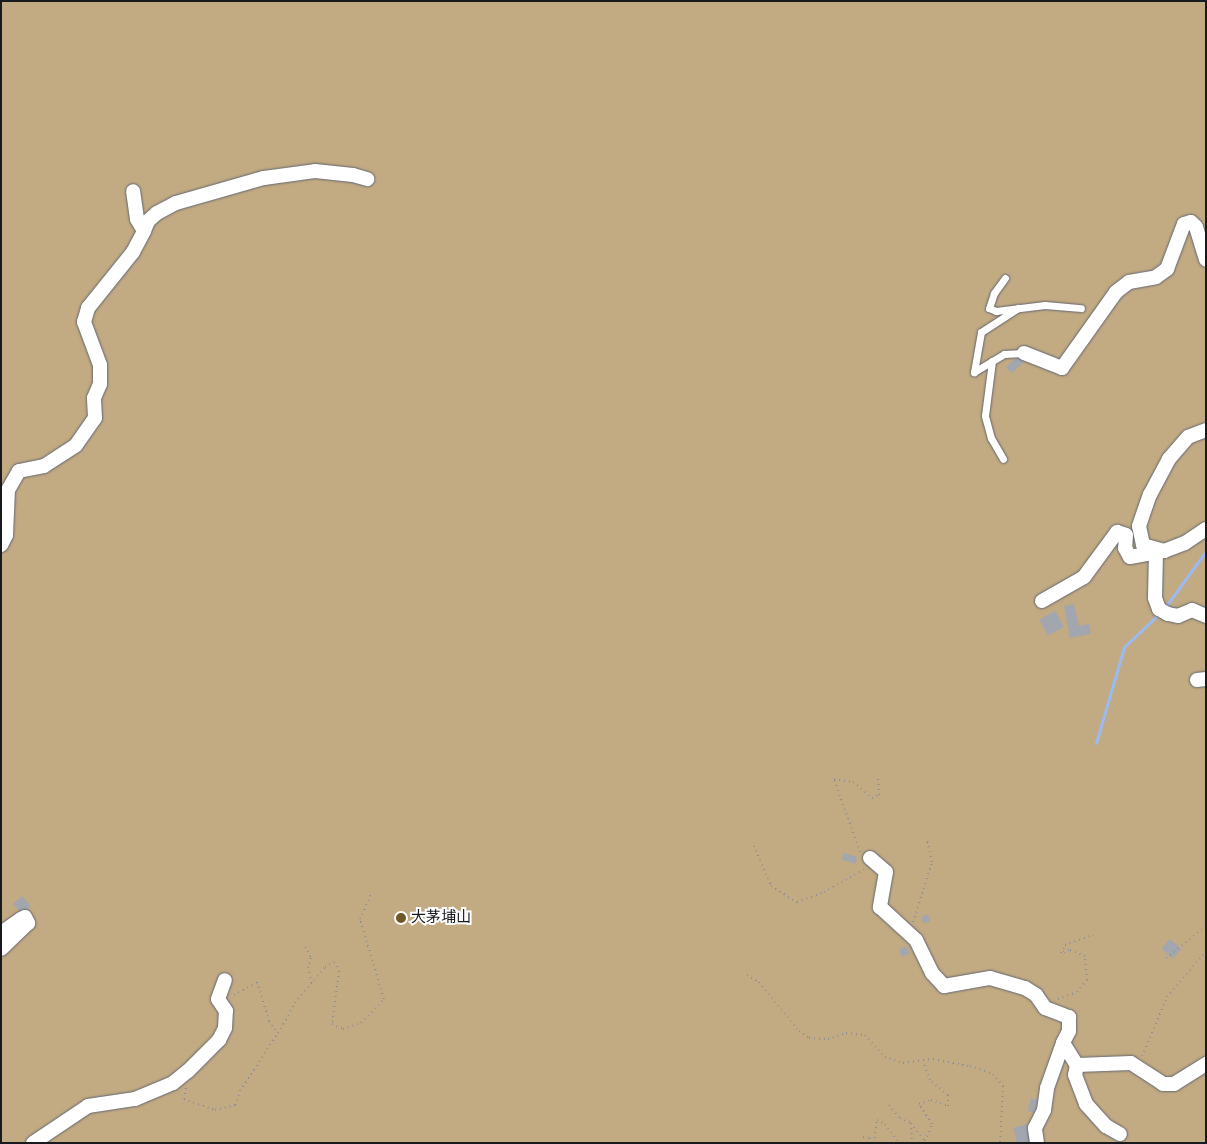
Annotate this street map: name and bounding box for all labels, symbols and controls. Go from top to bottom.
place label: 大茅埔山 [411,909,471,927]
marker: 大茅埔山 [395,912,407,924]

